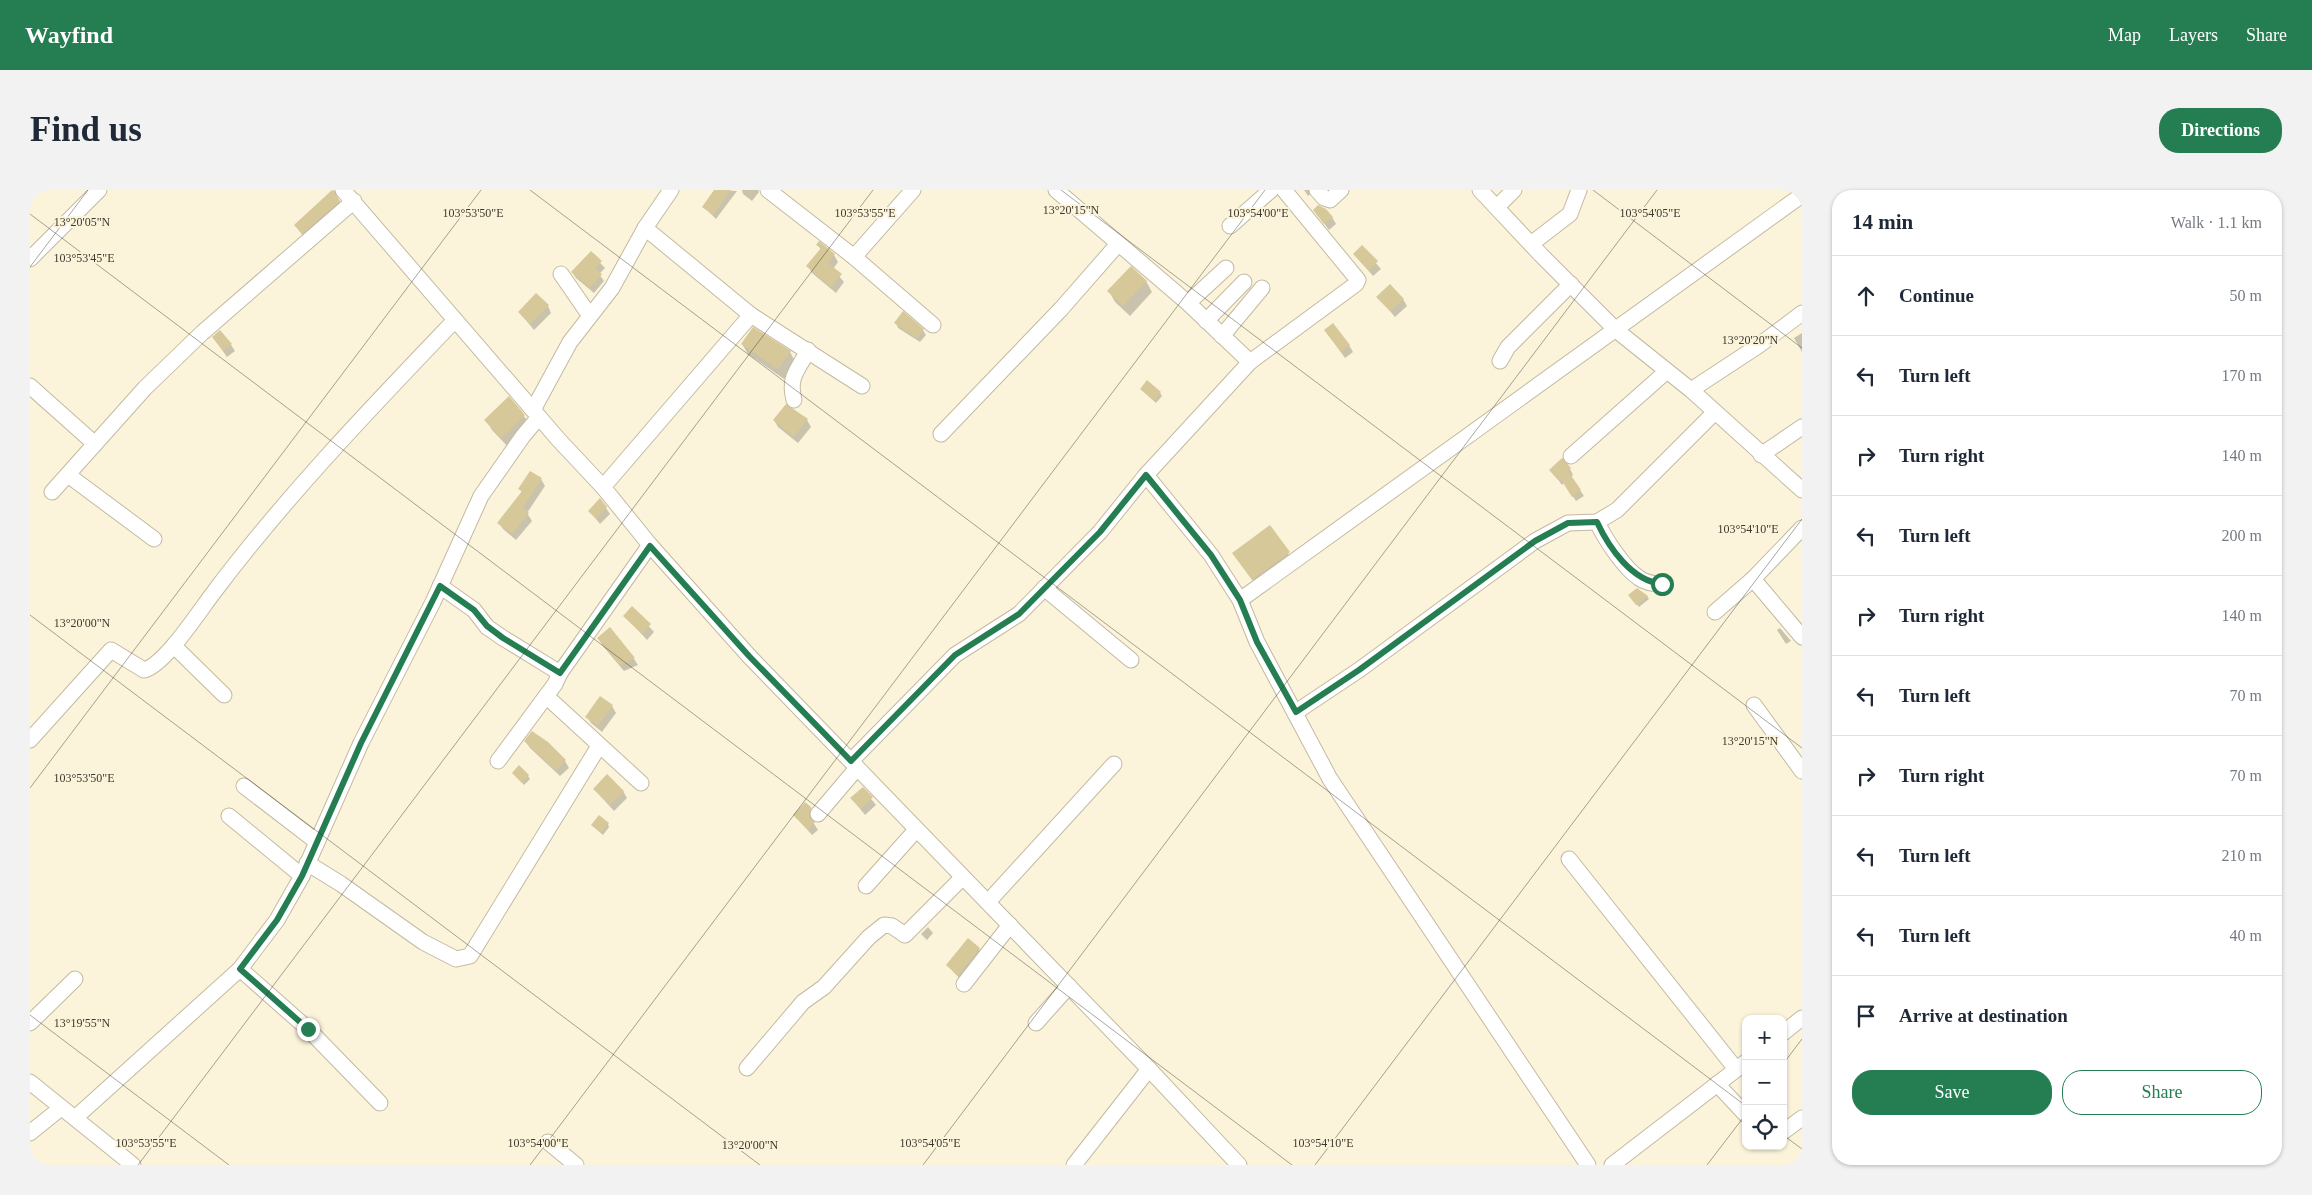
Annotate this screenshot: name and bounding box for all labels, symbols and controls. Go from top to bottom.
text: Wayfind [25,22,113,48]
text: Map [2108,25,2141,45]
text: Layers [2169,25,2218,45]
text: Share [2246,25,2287,45]
button: Directions [2159,108,2282,153]
text: Find us [30,110,142,149]
text: 13°20'15"N [1043,203,1100,217]
text: 103°53'50"E [442,206,504,220]
text: 103°53'55"E [834,206,896,220]
text: 103°54'00"E [1227,206,1289,220]
text: 103°54'05"E [1619,206,1681,220]
text: 14 min [1852,210,1913,234]
text: Walk · 1.1 km [2171,214,2262,231]
text: 13°20'05"N [54,215,111,229]
text: 103°53'45"E [53,251,115,265]
icon: ahead [1852,282,1880,310]
text: Continue [1899,285,1974,306]
text: 50 m [2230,287,2262,304]
text: 13°20'20"N [1722,333,1779,347]
icon: left [1852,362,1880,390]
text: Turn left [1899,365,1971,386]
text: 170 m [2222,367,2262,384]
icon: right [1852,442,1880,470]
text: Turn right [1899,445,1984,466]
text: 140 m [2222,447,2262,464]
text: 103°54'10"E [1717,522,1779,536]
icon: left [1852,522,1880,550]
text: Turn left [1899,525,1971,546]
text: 200 m [2222,527,2262,544]
route start [1651,573,1674,596]
icon: right [1852,602,1880,630]
text: Turn right [1899,605,1984,626]
text: 140 m [2222,607,2262,624]
text: 13°20'00"N [54,616,111,630]
icon: left [1852,682,1880,710]
text: Turn left [1899,685,1971,706]
text: 70 m [2230,687,2262,704]
text: 13°20'15"N [1722,734,1779,748]
icon: right [1852,762,1880,790]
text: Turn right [1899,765,1984,786]
text: 70 m [2230,767,2262,784]
text: 103°53'50"E [53,771,115,785]
icon: left [1852,842,1880,870]
text: Turn left [1899,845,1971,866]
text: 210 m [2222,847,2262,864]
icon: left [1852,922,1880,950]
text: Turn left [1899,925,1971,946]
text: 40 m [2230,927,2262,944]
icon: arrive [1852,1002,1880,1030]
text: Arrive at destination [1899,1005,2068,1026]
map controls [1742,1015,1787,1150]
button: + [1742,1015,1787,1060]
text: 13°19'55"N [54,1016,111,1030]
route end [297,1018,320,1041]
button: − [1742,1060,1787,1105]
button: Save [1852,1070,2052,1115]
button: Share [2062,1070,2262,1115]
button: locate [1742,1105,1787,1150]
text: 103°53'55"E [115,1136,177,1150]
text: 103°54'00"E [507,1136,569,1150]
text: 103°54'05"E [899,1136,961,1150]
text: 103°54'10"E [1292,1136,1354,1150]
text: 13°20'00"N [722,1138,779,1152]

